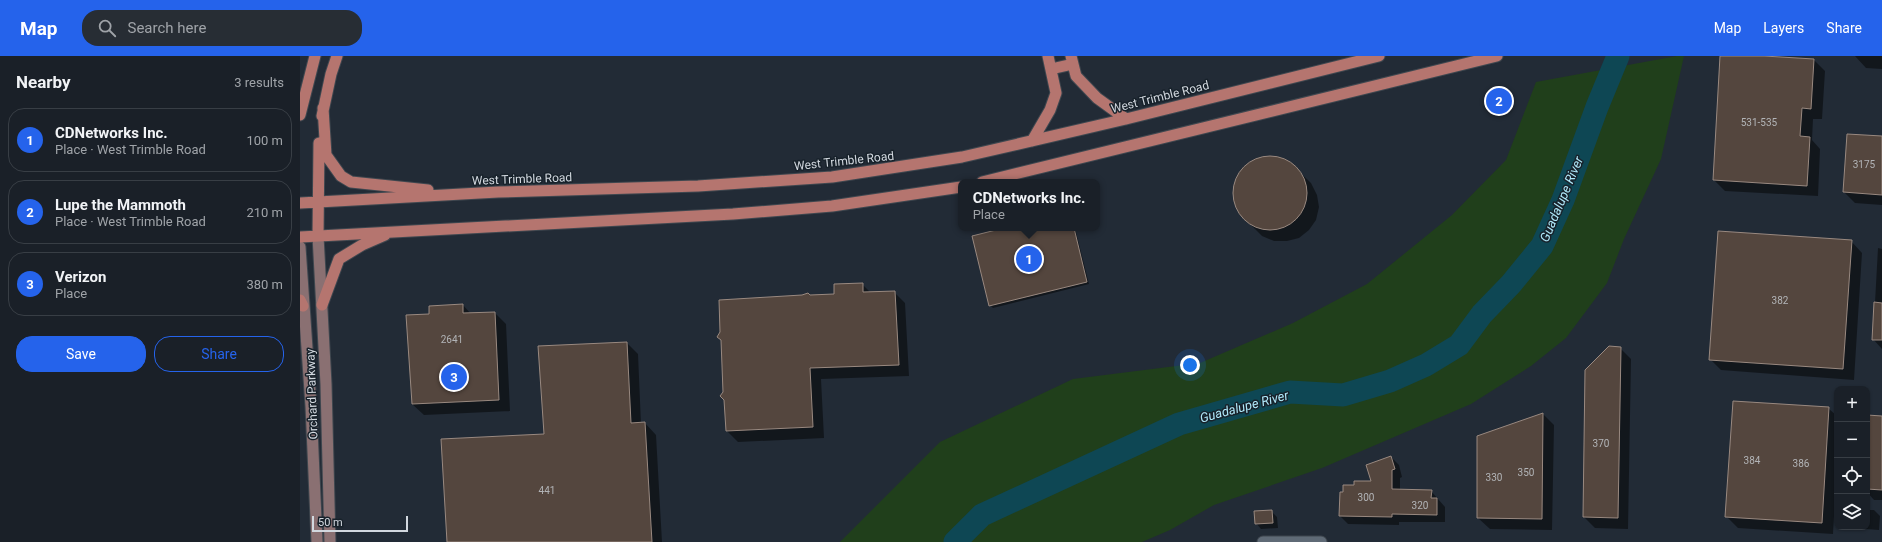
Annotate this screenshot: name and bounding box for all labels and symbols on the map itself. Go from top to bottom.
street label: West Trimble Road [1110,78,1210,116]
pin: 2 [1486,86,1512,116]
house number: 531-535 [1741,117,1778,128]
street label: West Trimble Road [793,149,895,173]
water label: Guadalupe River [1537,154,1586,244]
house number: 3175 [1853,159,1876,170]
street label: West Trimble Road [472,170,572,188]
pin: 1 [1016,244,1042,274]
house number: 382 [1772,295,1789,306]
house number: 2641 [441,334,463,345]
street label: Orchard Parkway [303,348,321,440]
your location [1180,355,1200,375]
pin: 3 [441,362,467,392]
water label: Guadalupe River [1198,387,1291,426]
house number: 370 [1593,438,1610,449]
house number: 384 [1744,455,1761,466]
house number: 386 [1793,458,1810,469]
house number: 350 [1518,467,1535,478]
house number: 330 [1486,472,1503,483]
house number: 441 [539,485,555,496]
house number: 300 [1358,492,1375,503]
house number: 320 [1412,500,1429,511]
scale bar [312,514,408,533]

